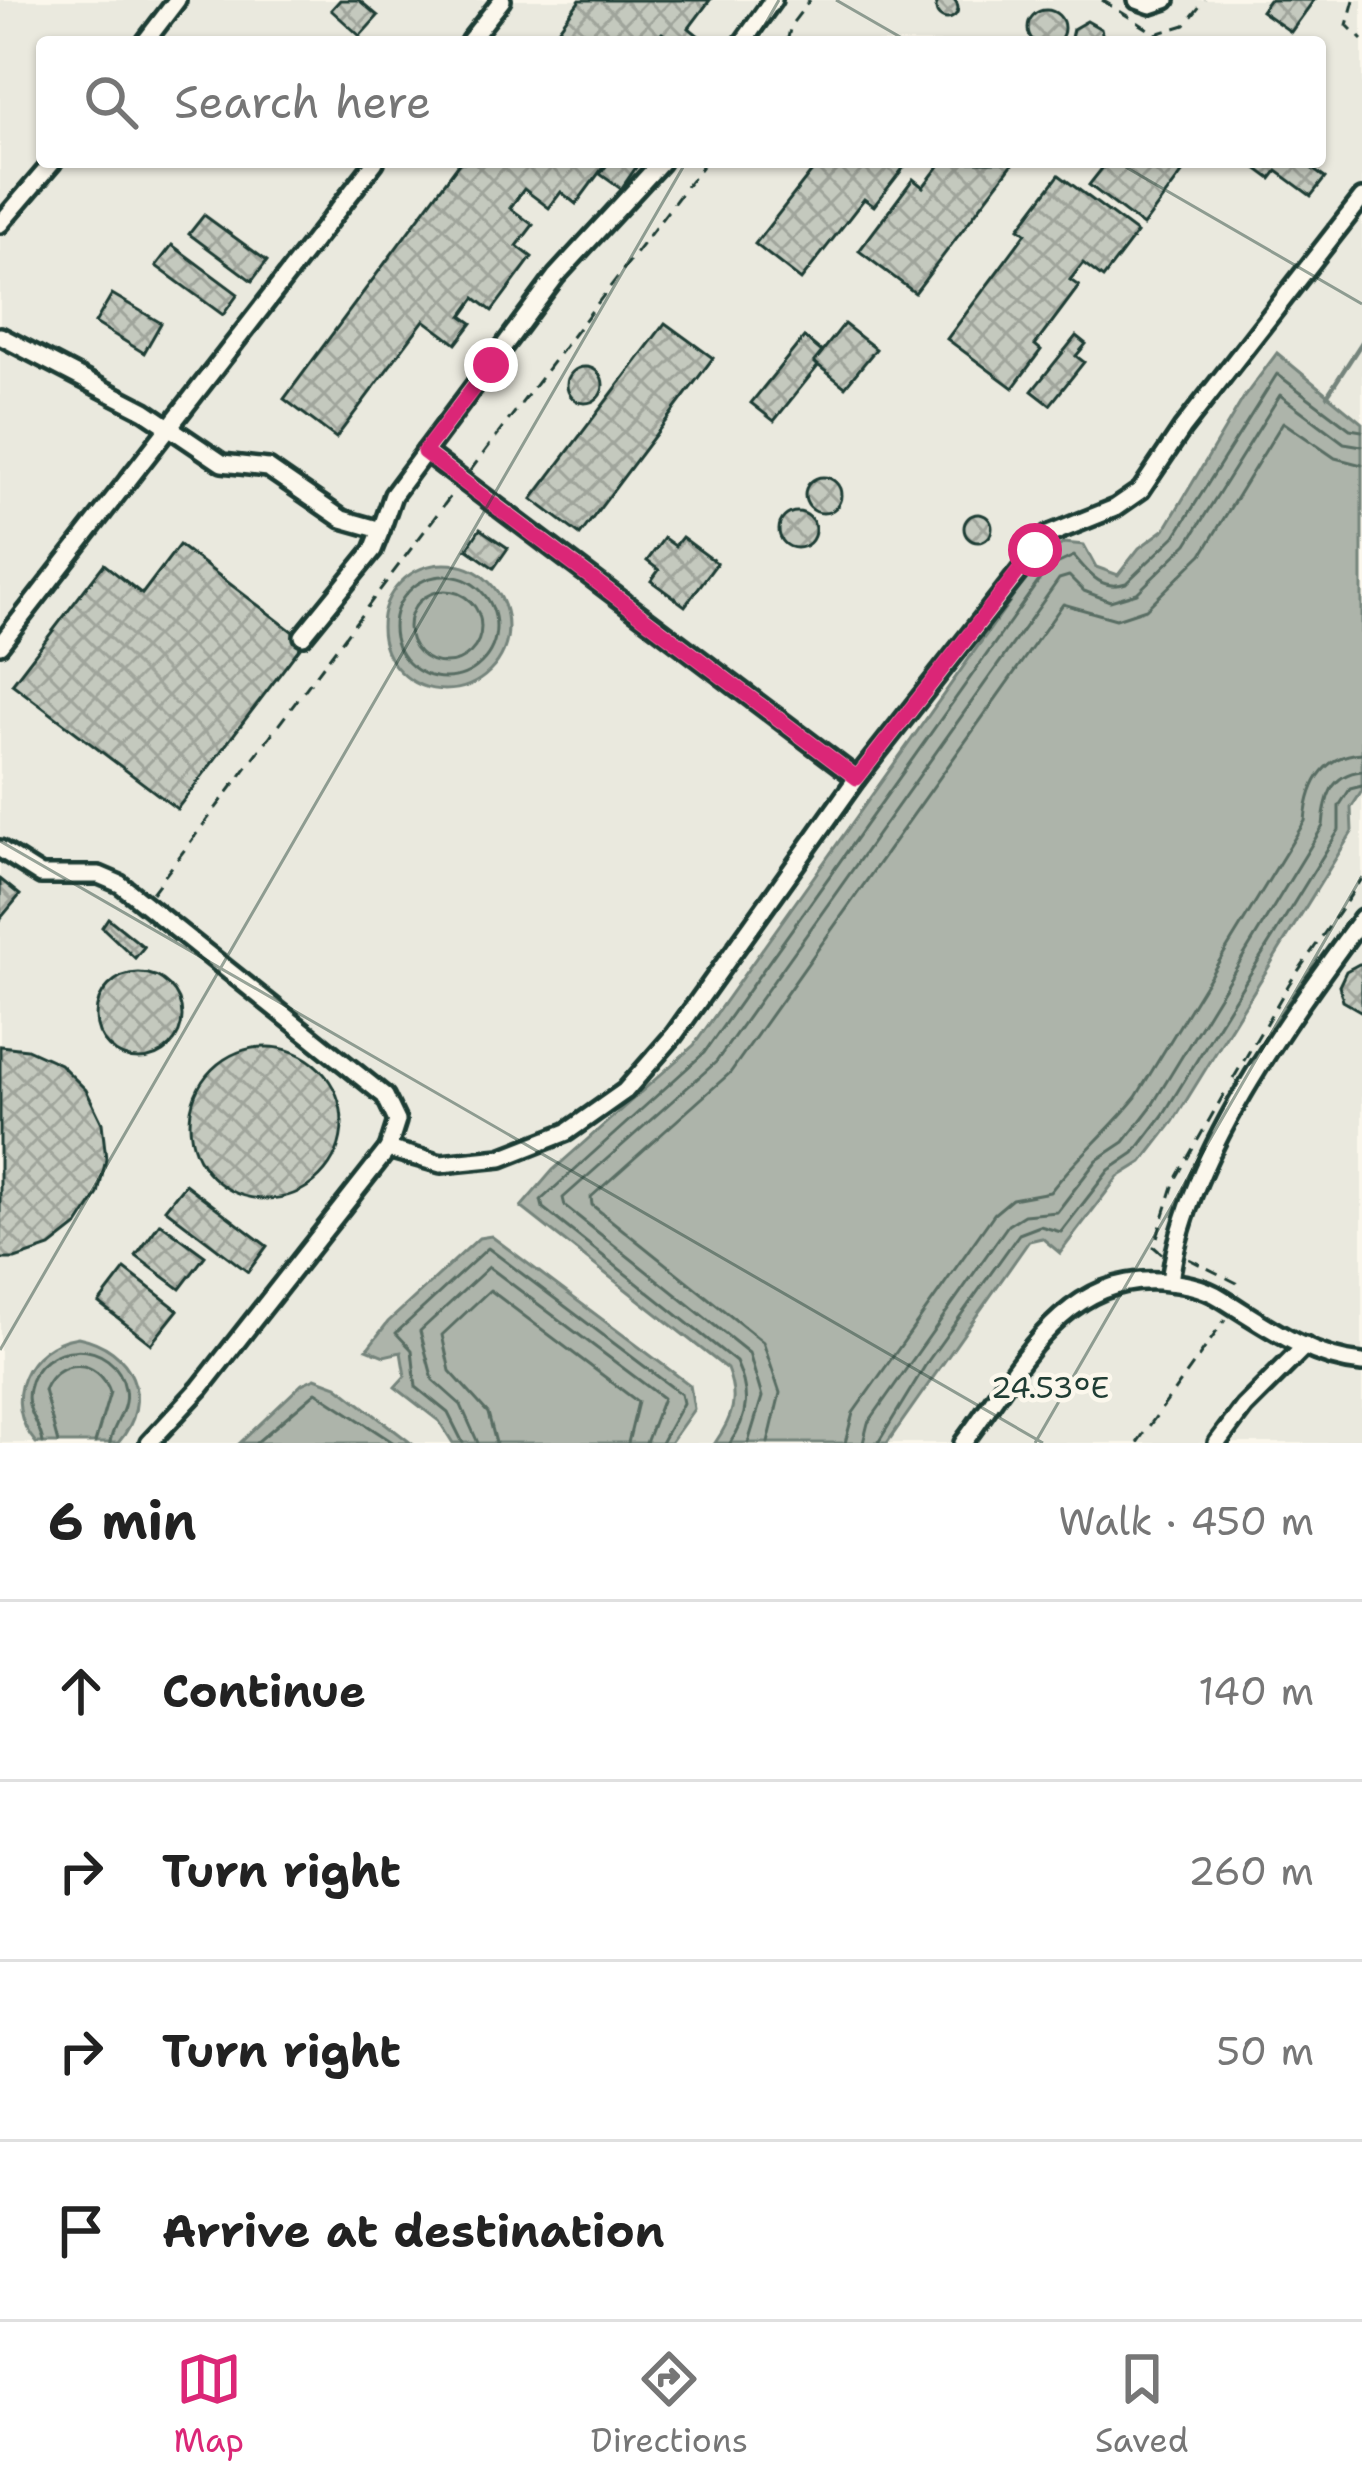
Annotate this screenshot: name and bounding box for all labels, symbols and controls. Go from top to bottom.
search box [36,36,1326,168]
icon: search [78,69,144,135]
text: Search here [174,72,431,132]
route end [464,338,518,392]
route start [1008,523,1062,577]
text: 24.53°E [991,1367,1109,1408]
text: 6 min [48,1487,197,1555]
text: Walk · 450 m [1058,1495,1314,1547]
icon: ahead [48,1658,114,1724]
text: Continue [162,1661,366,1721]
text: 140 m [1198,1665,1314,1717]
icon: right [48,1838,114,1904]
text: Turn right [162,1841,401,1901]
text: 260 m [1188,1845,1314,1897]
icon: right [48,2018,114,2084]
text: Turn right [162,2021,401,2081]
text: 50 m [1216,2025,1314,2077]
icon: arrive [48,2198,114,2264]
text: Arrive at destination [162,2201,665,2261]
tab: Map [173,2346,244,2463]
tab: Directions [591,2346,748,2463]
tab: Saved [1095,2346,1189,2463]

